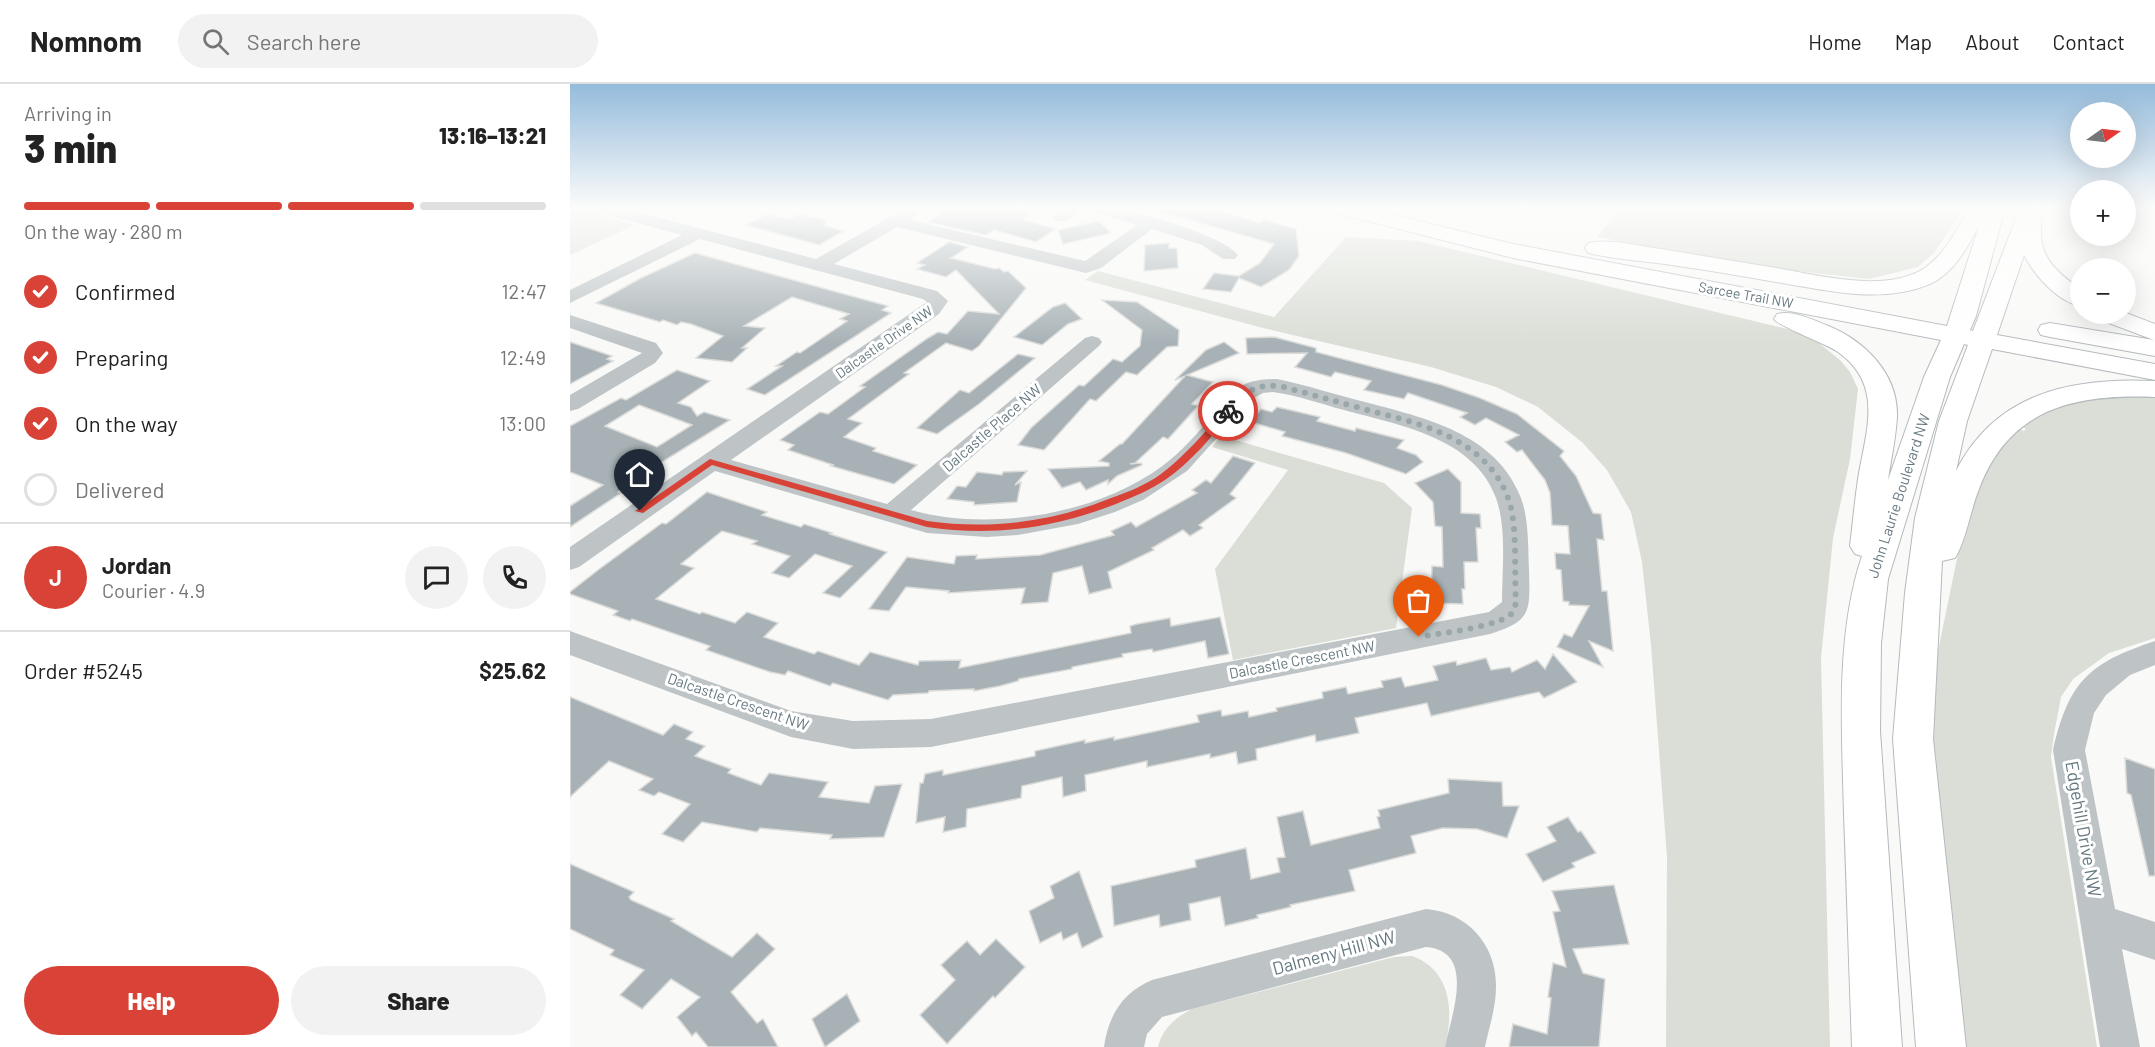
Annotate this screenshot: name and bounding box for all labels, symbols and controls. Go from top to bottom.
search box [178,14,598,68]
text: Nomnom [30,24,142,58]
icon: search [199,25,232,58]
text: Search here [247,28,361,54]
text: Home [1808,29,1862,54]
text: Map [1895,29,1932,54]
text: About [1965,29,2020,54]
text: Contact [2053,29,2125,54]
text: Arriving in [24,101,112,125]
north arrow [2070,102,2136,168]
map controls [2070,102,2136,324]
text: 13:16–13:21 [439,122,546,148]
text: 3 min [24,124,117,171]
button: + [2070,180,2136,246]
text: On the way · 280 m [24,219,183,243]
button: − [2070,258,2136,324]
icon: check [24,275,57,308]
text: Confirmed [75,278,175,304]
street label: Sarcee Trail NW [1697,278,1795,311]
text: 12:47 [502,279,546,303]
street label: Dalcastle Drive NW [832,302,935,381]
icon: check [24,341,57,374]
text: Preparing [75,344,168,370]
text: 12:49 [500,345,546,369]
street label: Dalcastle Place NW [938,379,1044,475]
courier [1198,381,1258,441]
icon: bike [1212,395,1245,428]
icon: check [24,407,57,440]
text: On the way [75,410,178,436]
text: 13:00 [499,411,546,435]
street label: John Laurie Boulevard NW [1863,411,1933,580]
pin [614,449,665,511]
icon: home [623,458,656,491]
text: Delivered [75,476,164,502]
button: chat [405,546,468,609]
button: phone [483,546,546,609]
text: Jordan [102,552,171,578]
text: J [49,564,62,590]
pin [1393,575,1444,637]
text: Courier · 4.9 [102,578,205,602]
icon: bag [1402,584,1435,617]
street label: Dalcastle Crescent NW [1227,636,1376,682]
text: Order #5245 [24,657,143,683]
text: $25.62 [479,657,546,683]
street label: Dalcastle Crescent NW [665,668,811,734]
street label: Edgehill Drive NW [2061,759,2107,899]
street label: Dalmeny Hill NW [1270,925,1398,979]
button: Help [24,966,279,1035]
button: Share [291,966,546,1035]

